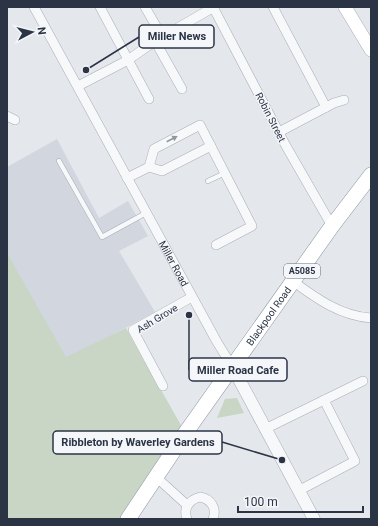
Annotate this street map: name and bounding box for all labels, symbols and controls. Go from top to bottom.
north arrow [12,12,52,52]
callout: Miller News [139,25,214,48]
text: N [35,26,48,36]
text: Miller News [148,30,207,43]
street label: Robin Street [253,91,288,144]
one-way arrow [166,136,178,143]
street label: Miller Road [157,239,190,288]
road number: A5085 [284,264,320,278]
street label: Blackpool Road [244,285,293,348]
street label: Ash Grove [135,302,180,335]
callout: Miller Road Cafe [189,358,287,381]
text: Miller Road Cafe [197,364,279,377]
callout: Ribbleton by Waverley Gardens [53,431,222,454]
text: Ribbleton by Waverley Gardens [61,436,215,449]
scale bar [238,488,363,514]
text: 100 m [244,495,278,509]

